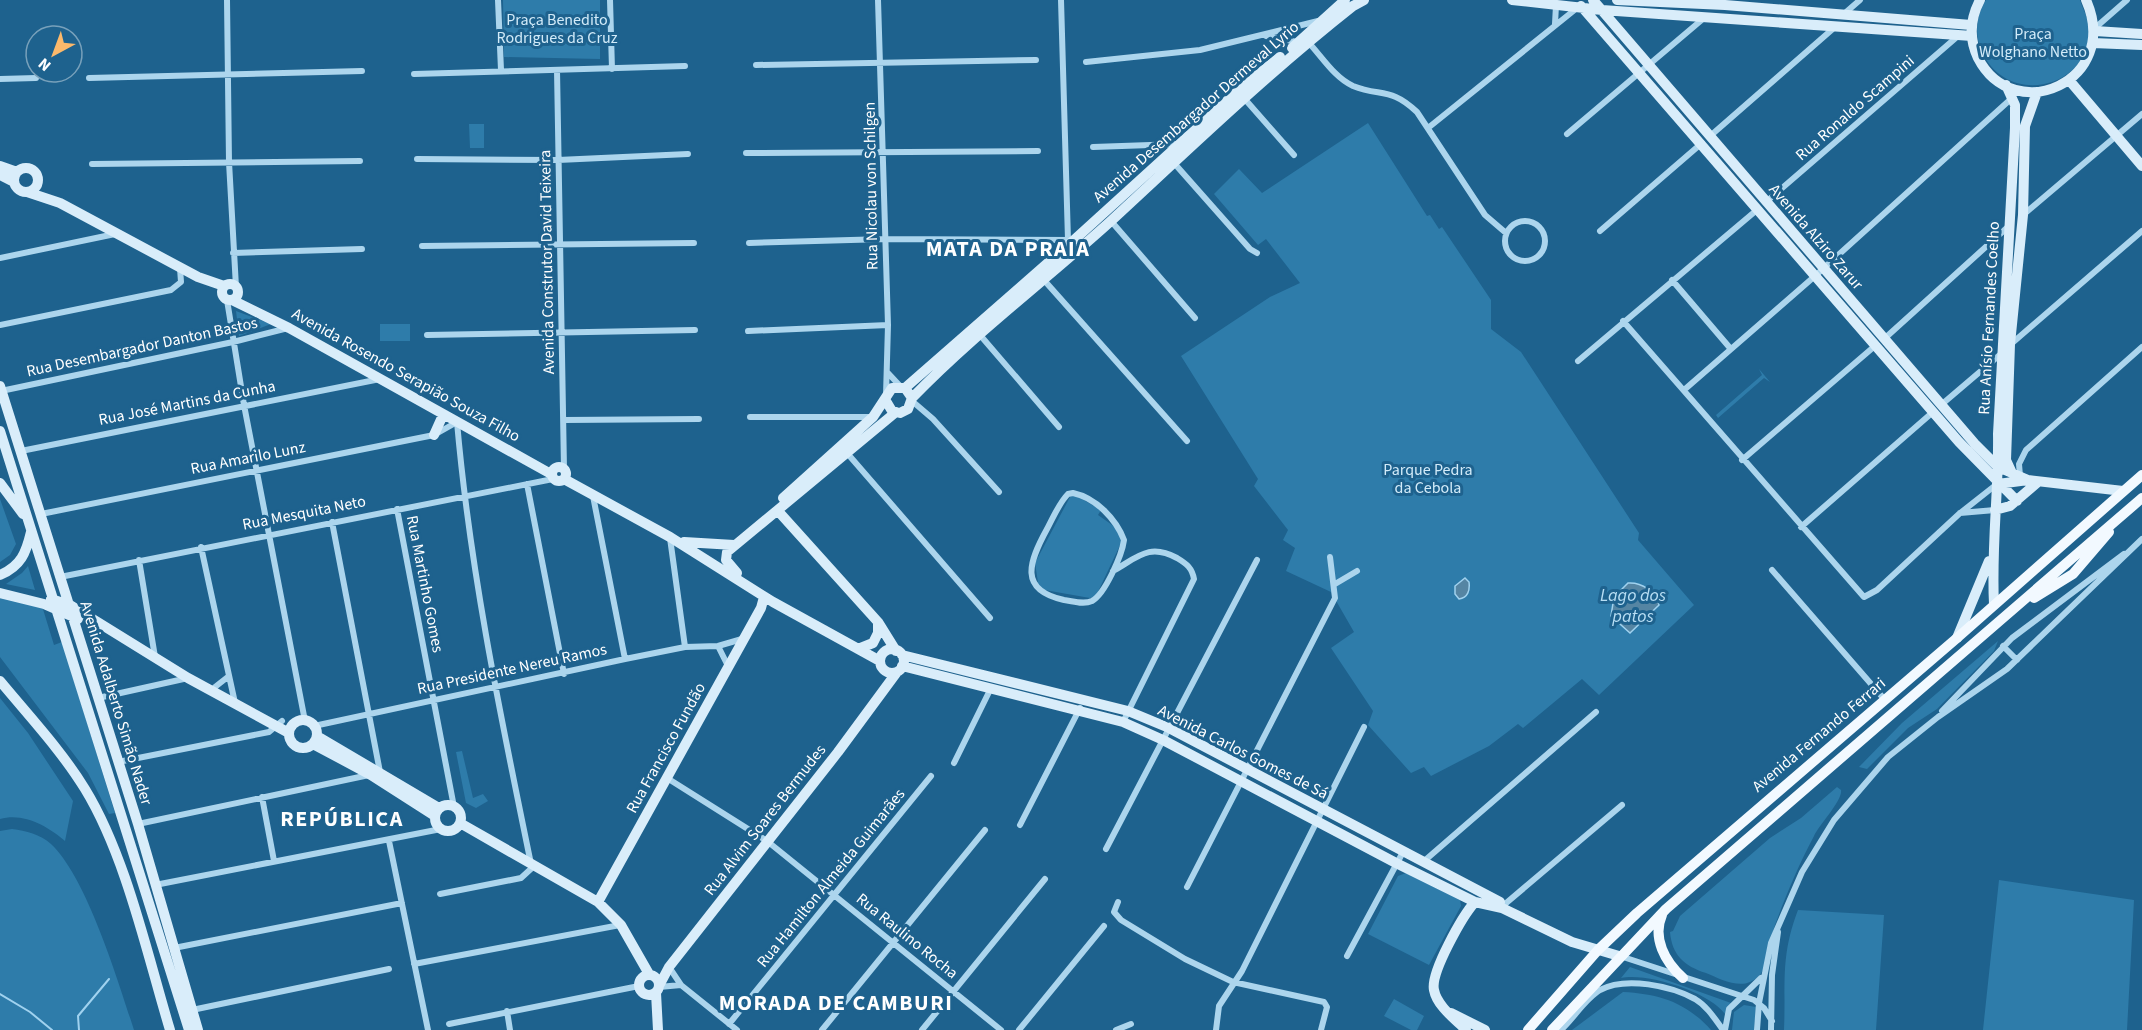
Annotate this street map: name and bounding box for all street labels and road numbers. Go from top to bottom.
street label: Avenida Desembargador Dermeval Lyrio [1088,16,1304,208]
street label: Rua Ronaldo Scampini [1791,50,1919,166]
street label: Rua Nicolau von Schilgen [859,102,883,270]
street label: Avenida Construtor David Teixeira [534,149,560,375]
street label: Avenida Alziro Zarur [1764,179,1868,295]
street label: Rua Anísio Fernandes Coelho [1973,221,2005,415]
street label: Avenida Rosendo Serapião Souza Filho [288,303,524,447]
street label: Rua Desembargador Danton Bastos [24,312,260,382]
street label: Rua José Martins da Cunha [97,375,277,431]
street label: Rua Amarilo Lunz [189,436,307,480]
street label: Rua Mesquita Neto [240,490,368,536]
street label: Rua Martinho Gomes [401,513,449,655]
street label: Avenida Adalberto Simão Nader [74,598,158,808]
street label: Rua Presidente Nereu Ramos [415,638,609,700]
street label: Avenida Fernando Ferrari [1748,673,1890,797]
street label: Rua Francisco Fundão [621,679,711,817]
street label: Avenida Carlos Gomes de Sá [1154,699,1332,805]
street label: Rua Alvim Soares Bermudes [699,740,831,900]
street label: Rua Hamilton Almeida Guimarães [752,784,910,972]
street label: Rua Raulino Rocha [851,888,963,984]

